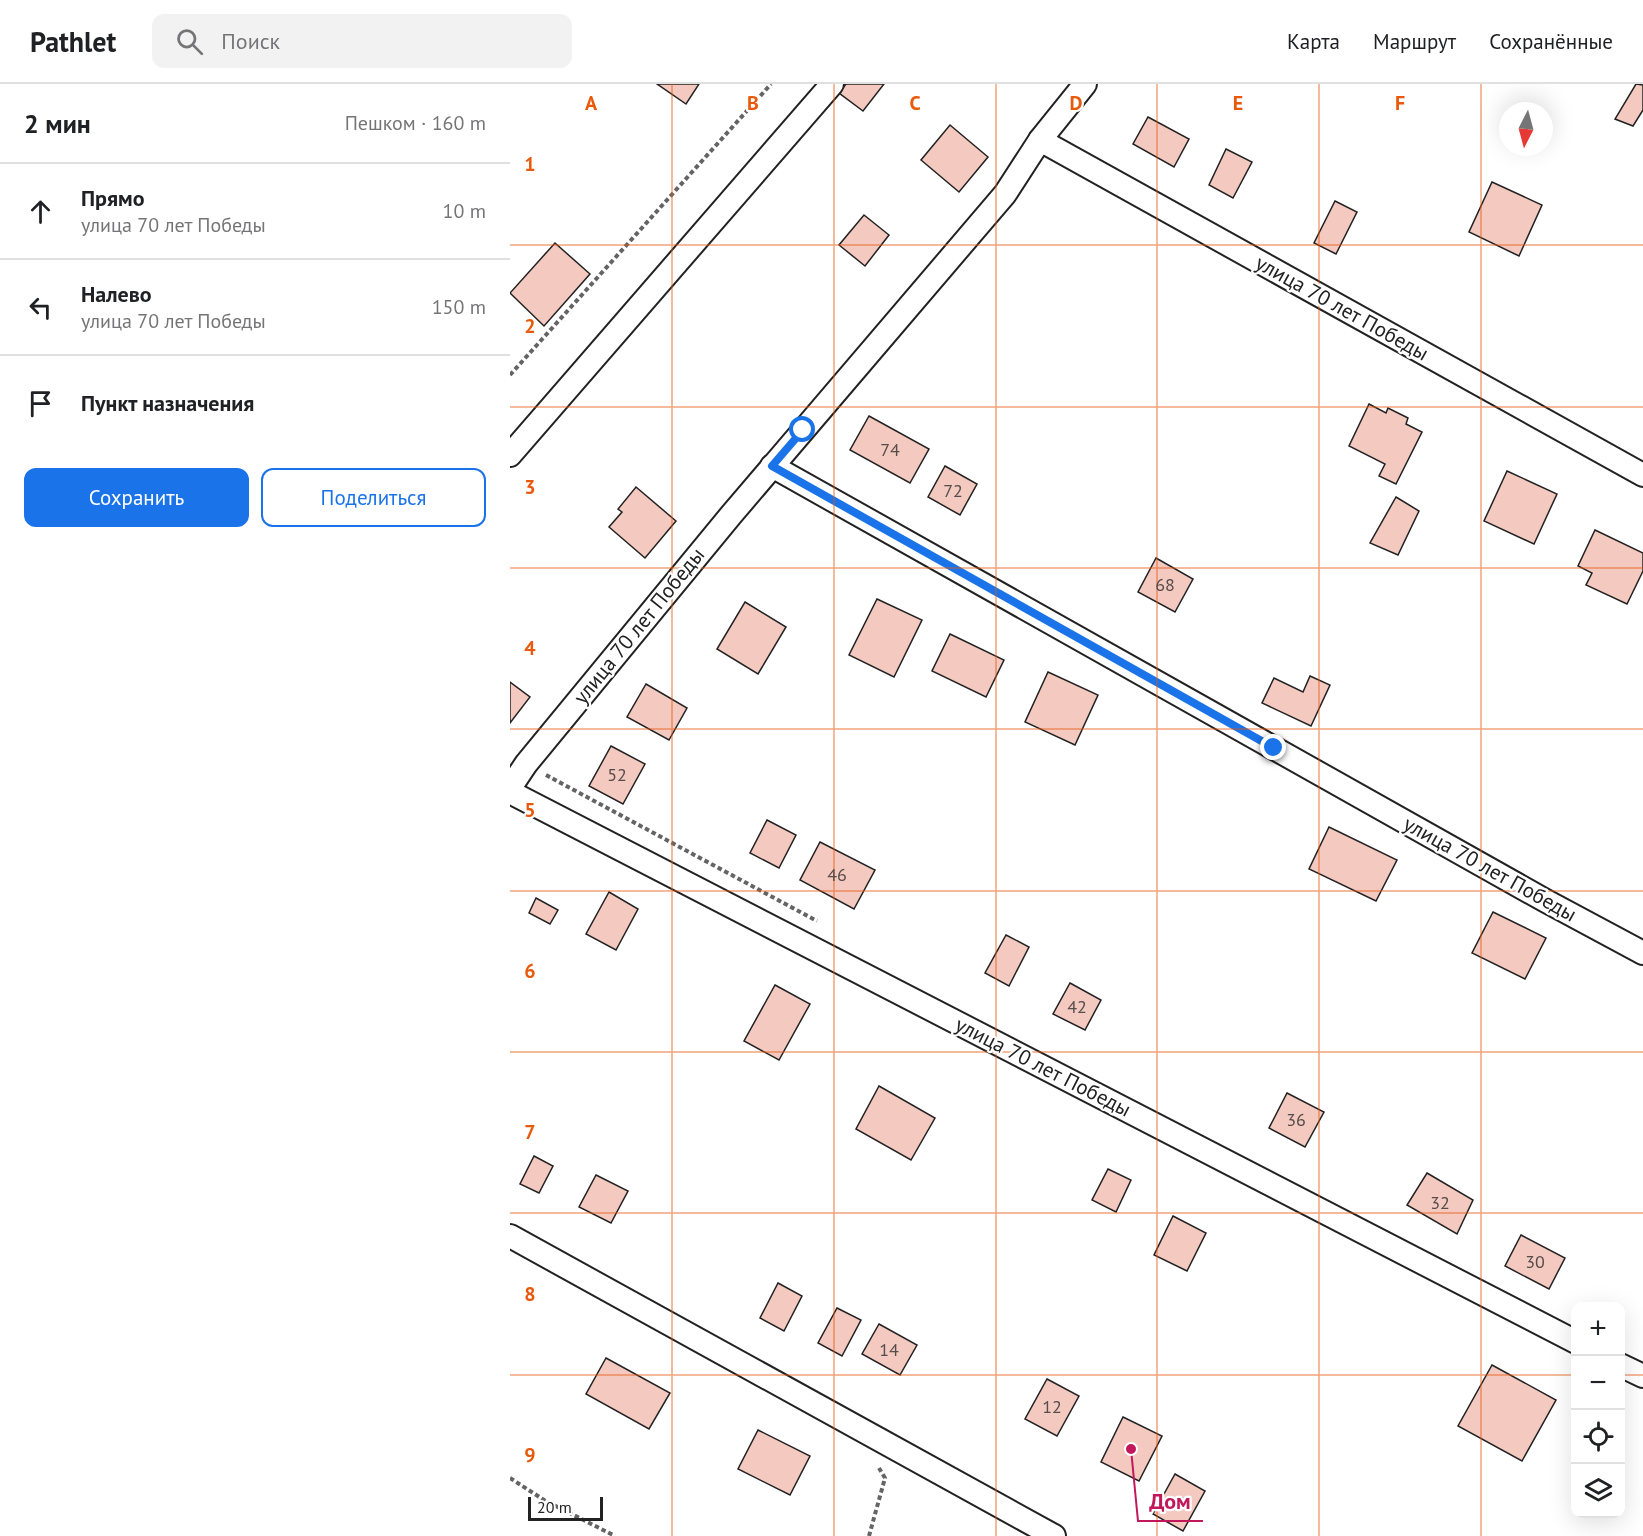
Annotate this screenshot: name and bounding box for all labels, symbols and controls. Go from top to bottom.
search box [152,14,572,68]
text: Pathlet [30,23,116,60]
icon: search [173,25,206,58]
text: Поиск [221,27,280,55]
text: Карта [1287,28,1340,55]
text: Маршрут [1373,28,1456,55]
text: Сохранённые [1489,28,1613,55]
text: A [585,90,598,116]
text: B [747,90,759,116]
text: C [909,90,921,116]
text: D [1070,90,1083,116]
text: E [1233,90,1243,116]
text: F [1395,90,1405,116]
north arrow [1499,102,1553,156]
text: 2 мин [24,107,91,140]
text: Пешком · 160 m [345,110,486,136]
text: 1 [524,151,536,177]
text: Прямо [81,184,144,212]
icon: ahead [24,195,57,228]
text: 10 m [443,198,486,224]
text: улица 70 лет Победы [81,212,266,238]
street label: улица 70 лет Победы [1251,249,1434,366]
text: Налево [81,280,152,308]
icon: left [24,291,57,324]
text: 150 m [432,294,486,320]
text: улица 70 лет Победы [81,308,266,334]
text: 2 [524,313,536,339]
icon: arrive [24,387,57,420]
text: Пункт назначения [81,389,254,417]
route start [789,416,815,442]
house number: 74 [880,438,900,461]
button: Сохранить [24,468,249,527]
button: Поделиться [261,468,486,527]
text: 3 [524,474,536,500]
house number: 72 [943,479,963,502]
street label: улица 70 лет Победы [567,542,710,710]
house number: 68 [1155,573,1175,596]
text: 4 [524,635,536,661]
route end [1260,734,1286,760]
house number: 52 [607,763,627,786]
text: 5 [524,797,536,823]
street label: улица 70 лет Победы [1399,810,1582,927]
house number: 46 [827,863,847,886]
text: 6 [524,958,536,984]
house number: 42 [1067,995,1087,1018]
street label: улица 70 лет Победы [951,1011,1136,1123]
house number: 36 [1286,1108,1306,1131]
text: 7 [524,1119,536,1145]
house number: 32 [1430,1191,1450,1214]
house number: 30 [1525,1250,1545,1273]
text: 8 [524,1281,536,1307]
map controls [1571,1302,1625,1518]
button: + [1571,1302,1625,1356]
house number: 14 [879,1338,899,1361]
button: − [1571,1356,1625,1410]
house number: 12 [1042,1395,1062,1418]
button: locate [1571,1410,1625,1464]
text: 9 [524,1442,536,1468]
button: layers [1571,1464,1625,1518]
callout: Дом [1138,1481,1203,1521]
text: Дом [1149,1487,1191,1515]
scale bar [528,1494,603,1522]
text: 20 m [537,1497,572,1517]

